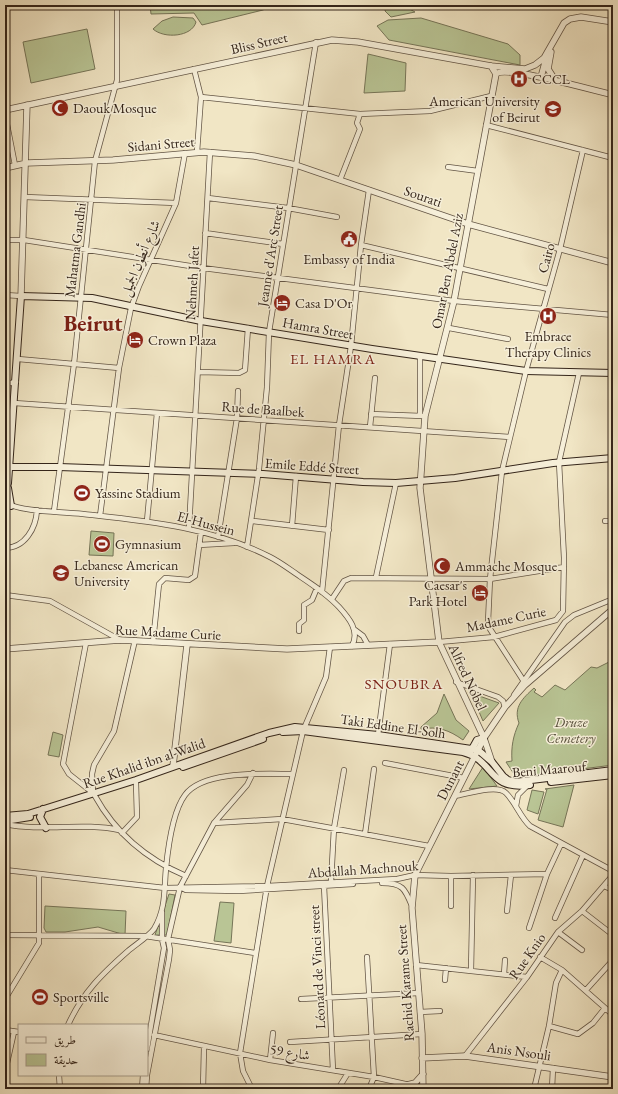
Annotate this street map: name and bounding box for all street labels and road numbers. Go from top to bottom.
street label: Bliss Street [229,28,290,58]
street label: Sidani Street [127,132,196,156]
street label: Sourati [402,181,445,211]
street label: Mahatma Gandhi [60,201,90,298]
street label: Jeanne d'Arc Street [253,203,287,309]
street label: Omar Ben Abdel Aziz [427,211,467,330]
street label: شارع أنطون الجميل [115,217,167,300]
street label: Cairo [533,241,559,275]
street label: Nehmeh Jafet [181,245,203,321]
street label: Hamra Street [281,313,355,343]
street label: Rue de Baalbek [221,397,305,421]
street label: Emile Eddé Street [264,454,360,478]
street label: El-Hussein [175,507,237,540]
street label: Madame Curie [465,602,548,636]
street label: Rue Madame Curie [114,620,222,644]
street label: Alfred Nobel [444,640,492,714]
street label: Taki Eddine El-Solh [339,710,447,742]
street label: Rue Khalid ibn al-Walid [80,733,208,792]
street label: Dunant [432,756,468,803]
street label: Beni Maarouf [511,757,588,781]
street label: Abdallah Machnouk [306,856,419,882]
street label: Léonard de Vinci street [305,904,329,1029]
street label: Rachid Karame Street [392,923,418,1042]
street label: Rue Knio [504,929,550,983]
street label: Anis Nsouli [485,1037,553,1064]
street label: شارع 59 [268,1040,312,1067]

